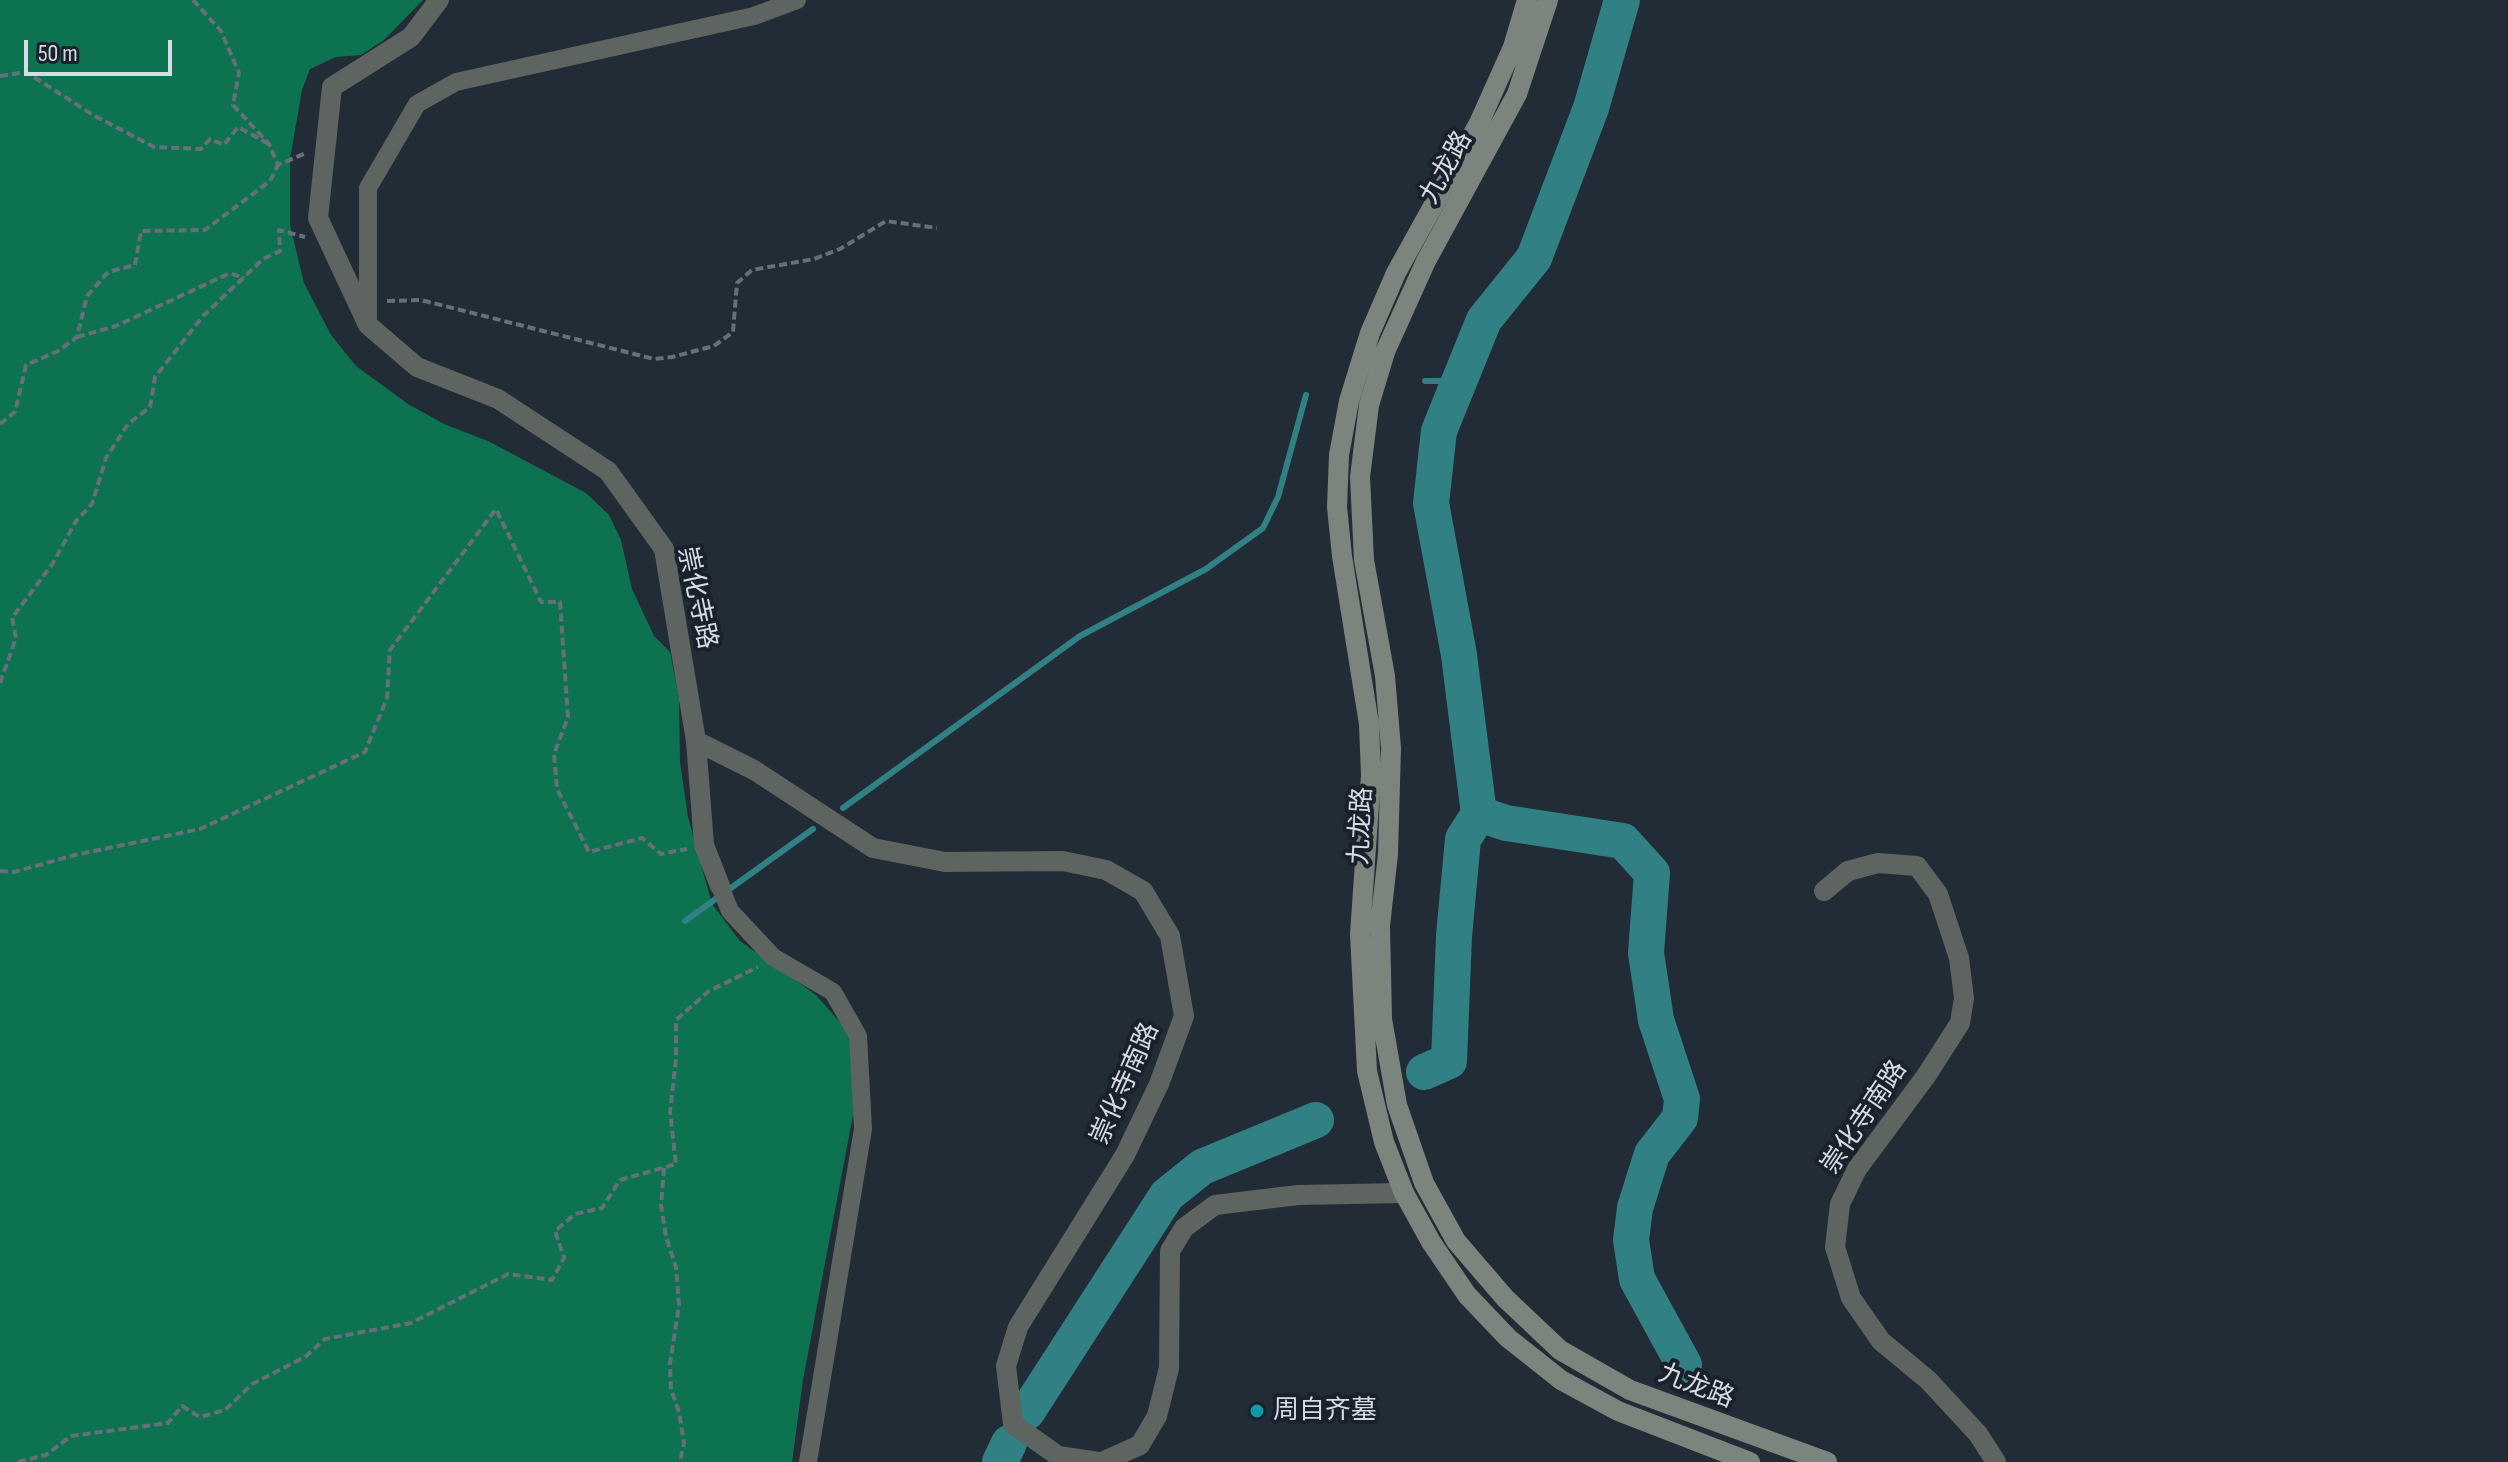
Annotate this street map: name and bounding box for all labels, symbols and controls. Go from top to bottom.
scale bar [28,24,176,74]
text: 50 m [38,39,78,68]
street label: 九龙路 [1414,126,1480,210]
street label: 崇化寺路 [670,544,722,652]
street label: 九龙路 [1344,786,1380,866]
street label: 崇化寺南路 [1085,1018,1167,1150]
street label: 崇化寺南路 [1816,1055,1914,1181]
street label: 九龙路 [1654,1358,1738,1416]
place label: 周自齐墓 [1273,1395,1377,1427]
marker: 周自齐墓 [1248,1402,1266,1420]

